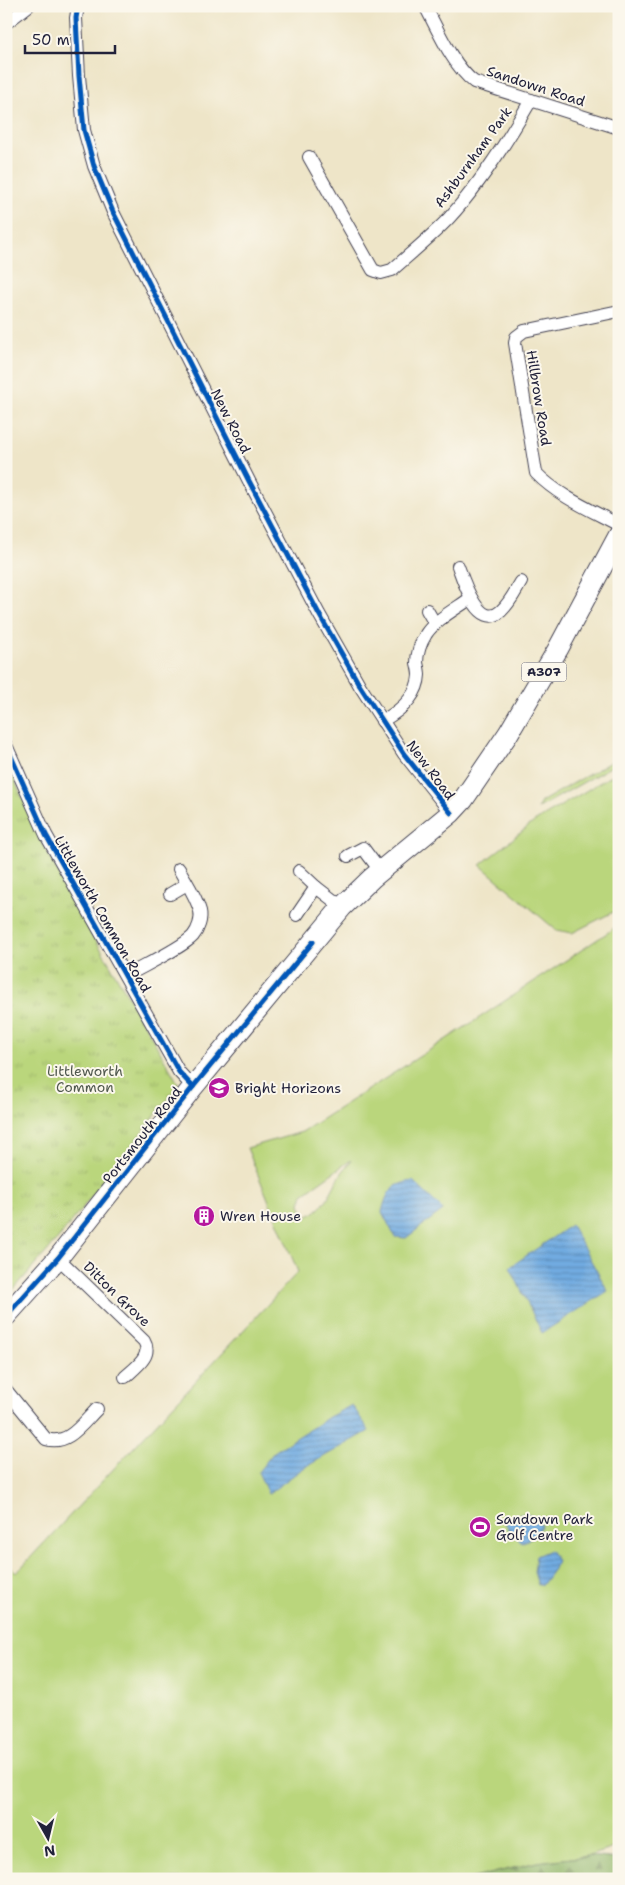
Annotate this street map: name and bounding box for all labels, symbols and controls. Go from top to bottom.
scale bar [25,22,115,54]
text: 50 m [32,30,70,50]
street label: Sandown Road [484,62,588,110]
street label: Ashburnham Park [430,103,516,211]
street label: Hillbrow Road [523,349,555,447]
street label: New Road [207,386,255,457]
road number: A307 [522,662,566,682]
street label: New Road [403,737,459,804]
street label: Littleworth Common Road [51,832,155,996]
park label: Littleworth Common [47,1062,123,1096]
school or university icon: Bright Horizons [207,1076,231,1100]
place label: Bright Horizons [235,1079,341,1097]
street label: Portsmouth Road [99,1083,186,1187]
building icon: Wren House [192,1204,216,1228]
place label: Wren House [220,1207,301,1225]
street label: Ditton Grove [80,1258,154,1331]
place label: Sandown Park Golf Centre [496,1510,593,1544]
sports icon: Sandown Park Golf Centre [468,1515,492,1539]
north arrow [22,1812,72,1862]
text: N [43,1841,57,1861]

